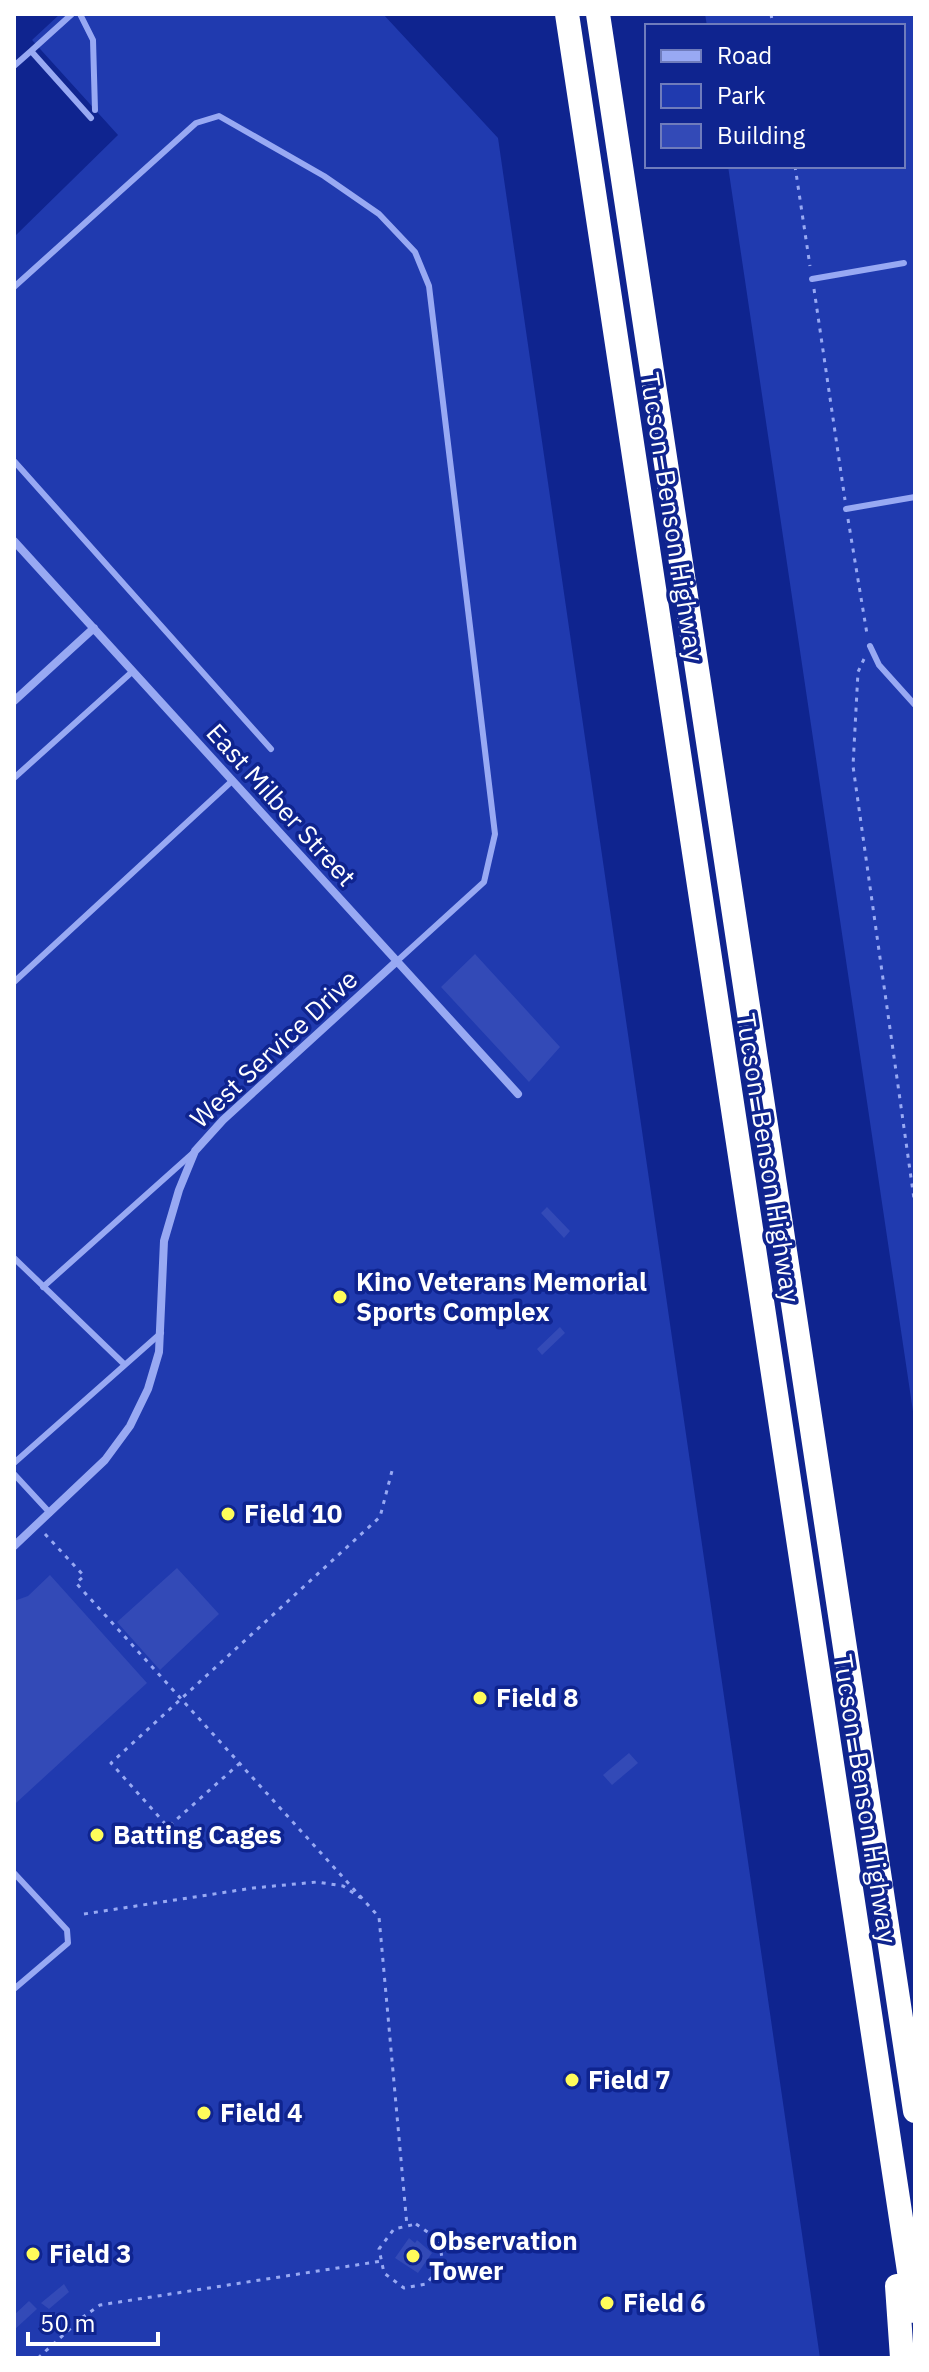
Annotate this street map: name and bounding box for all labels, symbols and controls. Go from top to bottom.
legend [645,24,905,168]
text: Road [717,39,772,71]
text: Park [717,79,766,111]
text: Building [717,119,805,151]
street label: Tucson–Benson Highway [633,370,713,664]
street label: East Milber Street [200,716,364,893]
street label: West Service Drive [182,962,364,1135]
street label: Tucson–Benson Highway [729,1011,809,1305]
place label: Kino Veterans Memorial Sports Complex [356,1264,647,1328]
marker: Kino Veterans Memorial Sports Complex [331,1288,349,1306]
place label: Field 10 [244,1496,342,1530]
marker: Field 10 [219,1505,237,1523]
street label: Tucson–Benson Highway [826,1652,906,1946]
place label: Field 8 [496,1680,579,1714]
marker: Field 8 [471,1689,489,1707]
place label: Batting Cages [113,1817,282,1851]
marker: Batting Cages [88,1826,106,1844]
place label: Field 7 [588,2062,671,2096]
marker: Field 7 [563,2071,581,2089]
place label: Field 4 [220,2095,303,2129]
marker: Field 4 [195,2104,213,2122]
place label: Observation Tower [429,2223,578,2287]
place label: Field 3 [49,2236,132,2270]
marker: Field 3 [24,2245,42,2263]
marker: Observation Tower [404,2247,422,2265]
place label: Field 6 [623,2285,706,2319]
marker: Field 6 [598,2294,616,2312]
scale bar [28,2296,158,2346]
text: 50 m [40,2307,95,2339]

